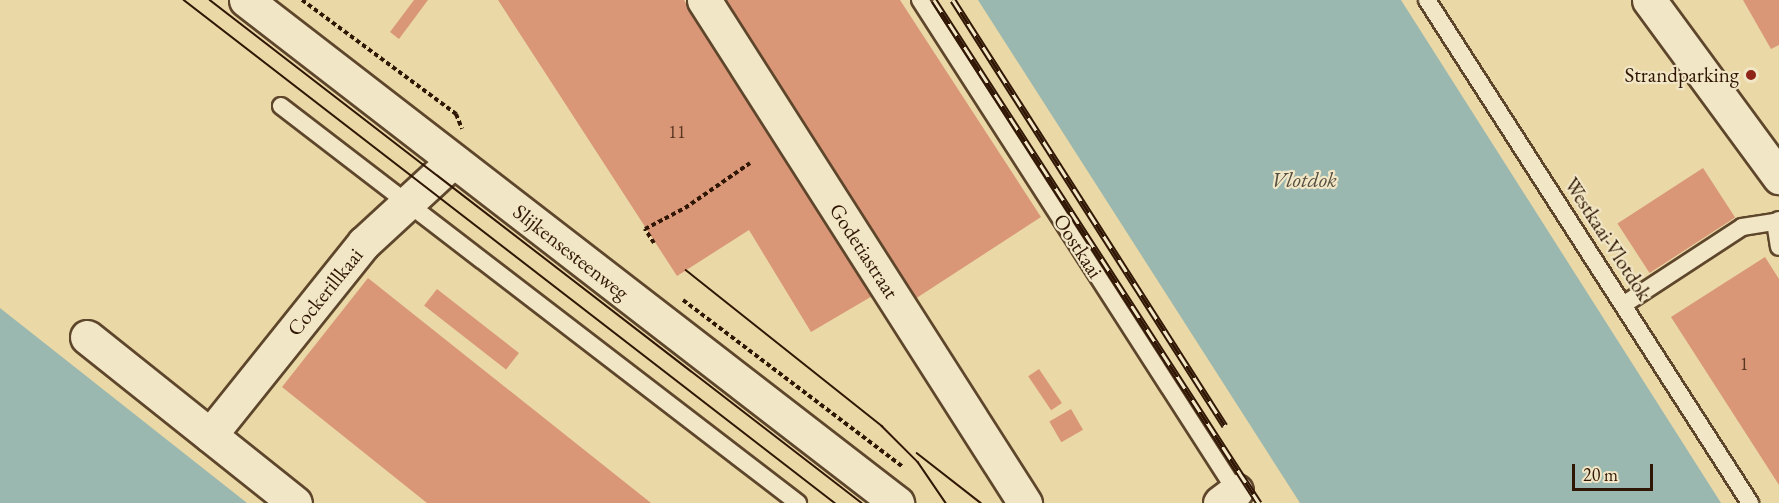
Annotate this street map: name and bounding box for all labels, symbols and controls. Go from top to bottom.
place label: Strandparking [1624,62,1739,88]
marker: Strandparking [1744,68,1758,82]
house number: 11 [668,121,686,143]
water label: Vlotdok [1271,167,1337,193]
street label: Westkaai-Vlotdok [1559,173,1657,305]
street label: Slijkensesteenweg [508,199,634,305]
street label: Godetiastraat [824,199,904,303]
street label: Oostkaai [1048,209,1108,283]
street label: Cockerillkaai [282,243,368,341]
house number: 1 [1740,353,1748,375]
scale bar [1575,452,1656,490]
text: 20 m [1583,463,1618,486]

